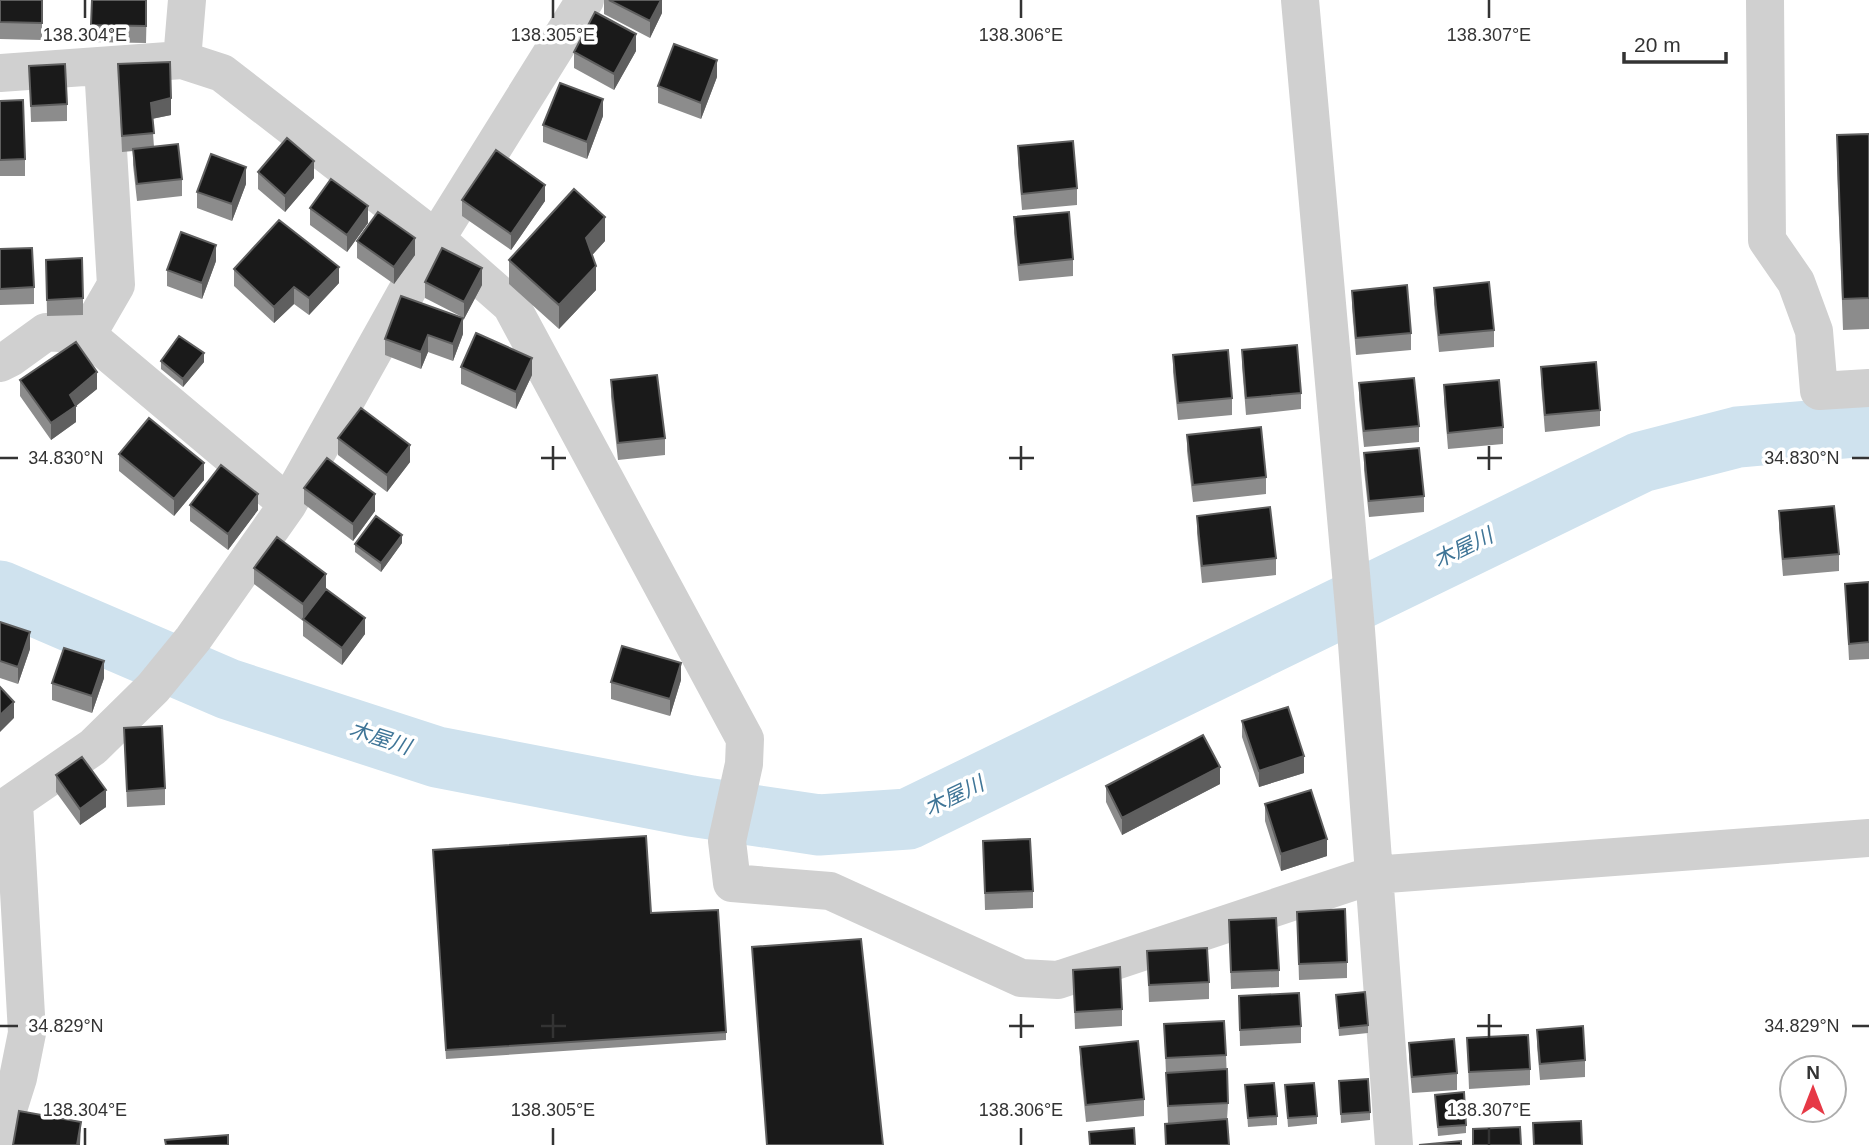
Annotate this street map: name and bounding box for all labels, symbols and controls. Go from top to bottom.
scale bar [1624,21,1726,65]
text: 138.304°E [43,25,127,45]
text: 138.305°E [511,25,595,45]
text: 138.306°E [979,25,1063,45]
text: 138.307°E [1447,25,1531,45]
text: 20 m [1634,33,1681,56]
text: 34.830°N [28,448,104,468]
text: 34.830°N [1764,448,1840,468]
water label: 木屋川 [1429,523,1498,572]
water label: 木屋川 [347,717,416,759]
water label: 木屋川 [920,771,989,820]
text: 34.829°N [28,1016,104,1036]
text: 34.829°N [1764,1016,1840,1036]
north arrow [1778,1054,1848,1124]
text: N [1806,1062,1820,1083]
text: 138.304°E [43,1100,127,1120]
text: 138.305°E [511,1100,595,1120]
text: 138.306°E [979,1100,1063,1120]
text: 138.307°E [1447,1100,1531,1120]

